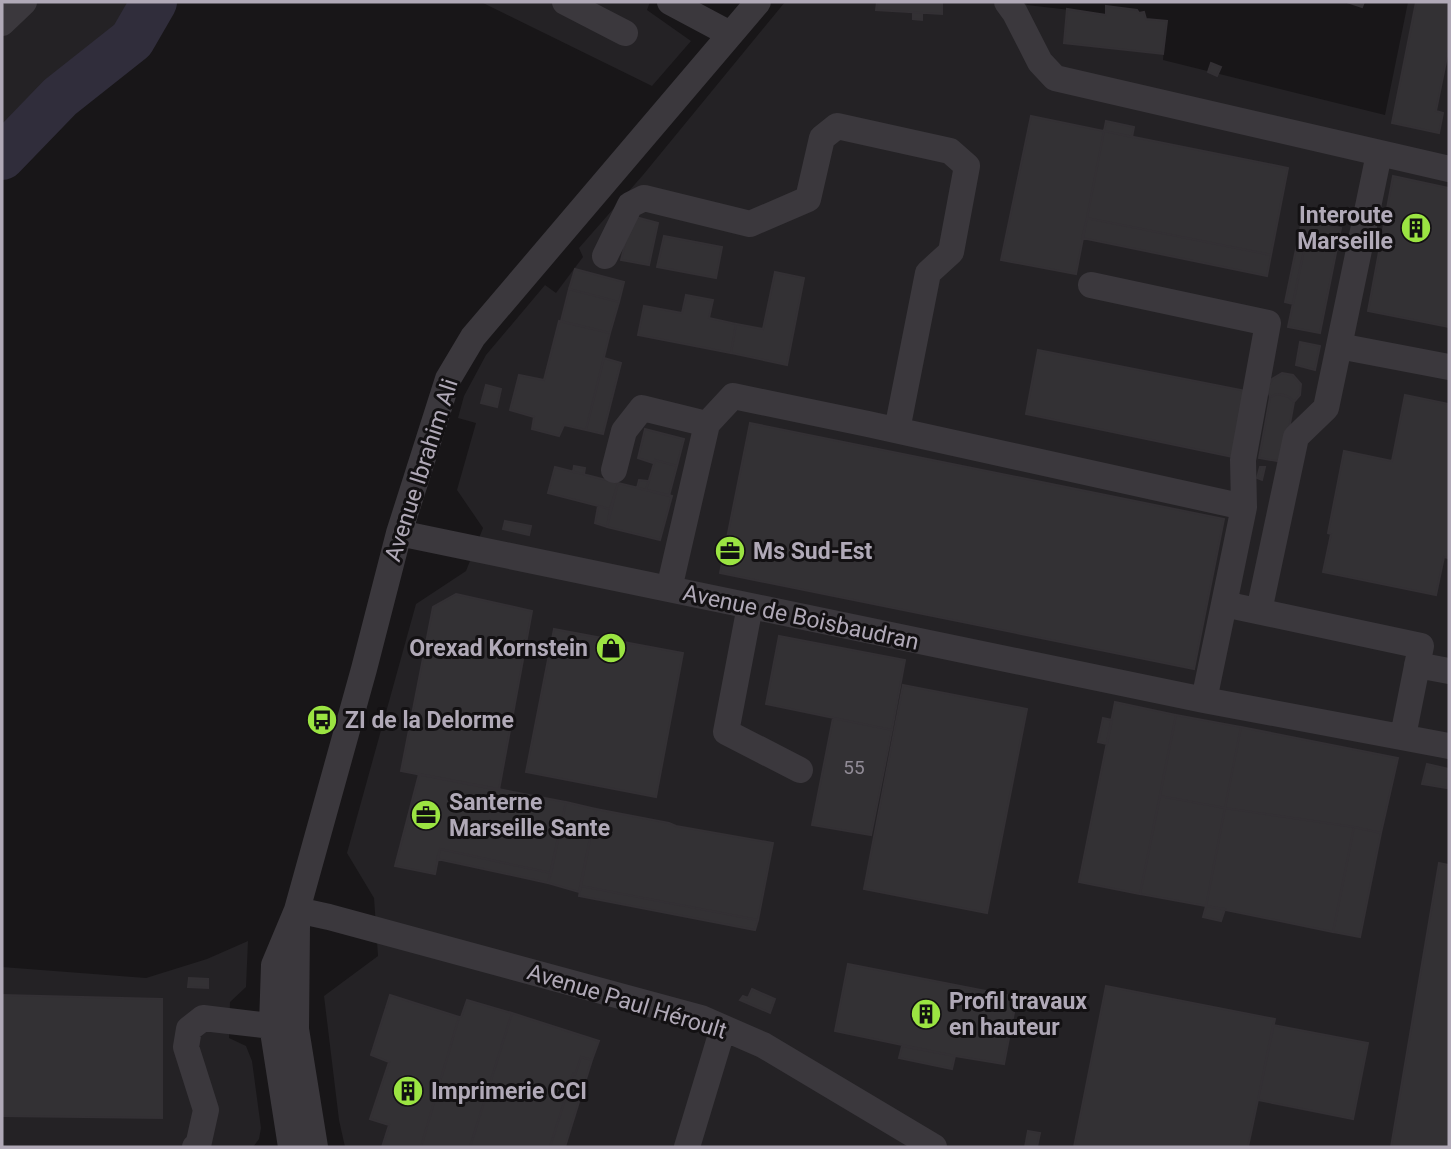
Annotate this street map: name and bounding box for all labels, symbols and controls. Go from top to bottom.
place label: Interoute Marseille [1297,202,1393,255]
building icon: Interoute Marseille [1399,211,1433,245]
street label: Avenue Ibrahim Ali [379,375,464,565]
office icon: Ms Sud-Est [713,534,747,568]
place label: Ms Sud-Est [753,538,872,565]
street label: Avenue de Boisbaudran [681,579,921,656]
shop icon: Orexad Kornstein [594,631,628,665]
place label: Orexad Kornstein [409,635,588,662]
bus stop icon: ZI de la Delorme [305,703,339,737]
place label: ZI de la Delorme [345,707,514,734]
house number: 55 [843,756,865,779]
place label: Santerne Marseille Sante [449,789,610,842]
office icon: Santerne Marseille Sante [409,798,443,832]
street label: Avenue Paul Héroult [524,958,730,1045]
place label: Profil travaux en hauteur [949,988,1087,1041]
building icon: Profil travaux en hauteur [909,997,943,1031]
building icon: Imprimerie CCI [391,1074,425,1108]
place label: Imprimerie CCI [431,1078,587,1105]

